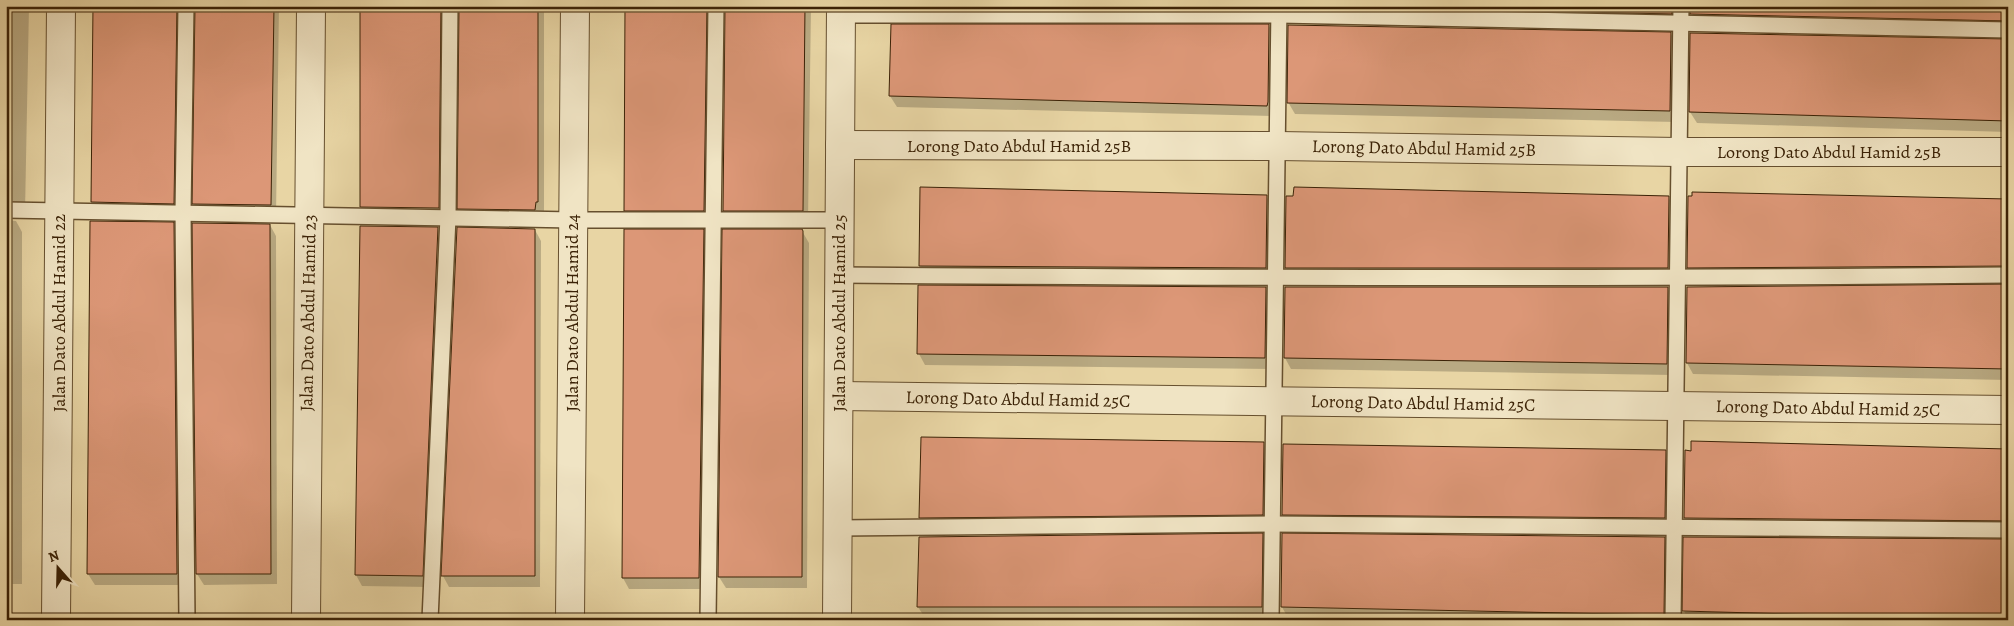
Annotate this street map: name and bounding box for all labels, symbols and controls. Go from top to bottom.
street label: Lorong Dato Abdul Hamid 25B [907,134,1131,158]
street label: Lorong Dato Abdul Hamid 25B [1312,134,1536,162]
street label: Lorong Dato Abdul Hamid 25B [1717,140,1941,164]
street label: Jalan Dato Abdul Hamid 22 [47,214,71,412]
street label: Jalan Dato Abdul Hamid 23 [294,214,322,412]
street label: Jalan Dato Abdul Hamid 24 [560,214,584,412]
street label: Jalan Dato Abdul Hamid 25 [827,214,851,412]
street label: Lorong Dato Abdul Hamid 25C [905,385,1131,413]
street label: Lorong Dato Abdul Hamid 25C [1310,389,1536,417]
street label: Lorong Dato Abdul Hamid 25C [1715,394,1941,422]
north arrow [32,544,82,594]
text: N [46,546,62,567]

